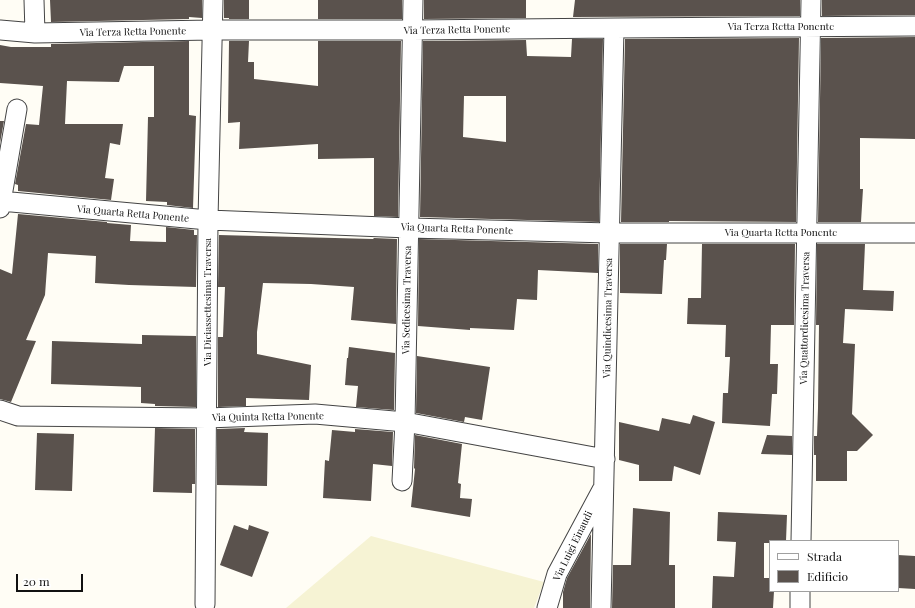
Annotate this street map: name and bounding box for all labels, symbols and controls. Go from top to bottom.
street label: Via Terza Retta Ponente [728,21,834,33]
street label: Via Terza Retta Ponente [404,23,510,37]
street label: Via Terza Retta Ponente [80,25,186,39]
street label: Via Quarta Retta Ponente [76,203,190,225]
street label: Via Quarta Retta Ponente [401,221,513,237]
street label: Via Quarta Retta Ponente [725,227,837,239]
street label: Via Diciassettesima Traversa [202,238,214,366]
street label: Via Sedicesima Traversa [400,246,414,354]
street label: Via Quattordicesima Traversa [798,252,812,384]
street label: Via Quindicesima Traversa [601,258,615,378]
street label: Via Quinta Retta Ponente [212,410,324,424]
street label: Via Luigi Einaudi [551,509,595,583]
legend [769,540,899,592]
text: Strada [807,548,842,564]
scale bar [18,566,85,592]
text: Edificio [807,568,848,584]
text: 20 m [23,573,50,589]

